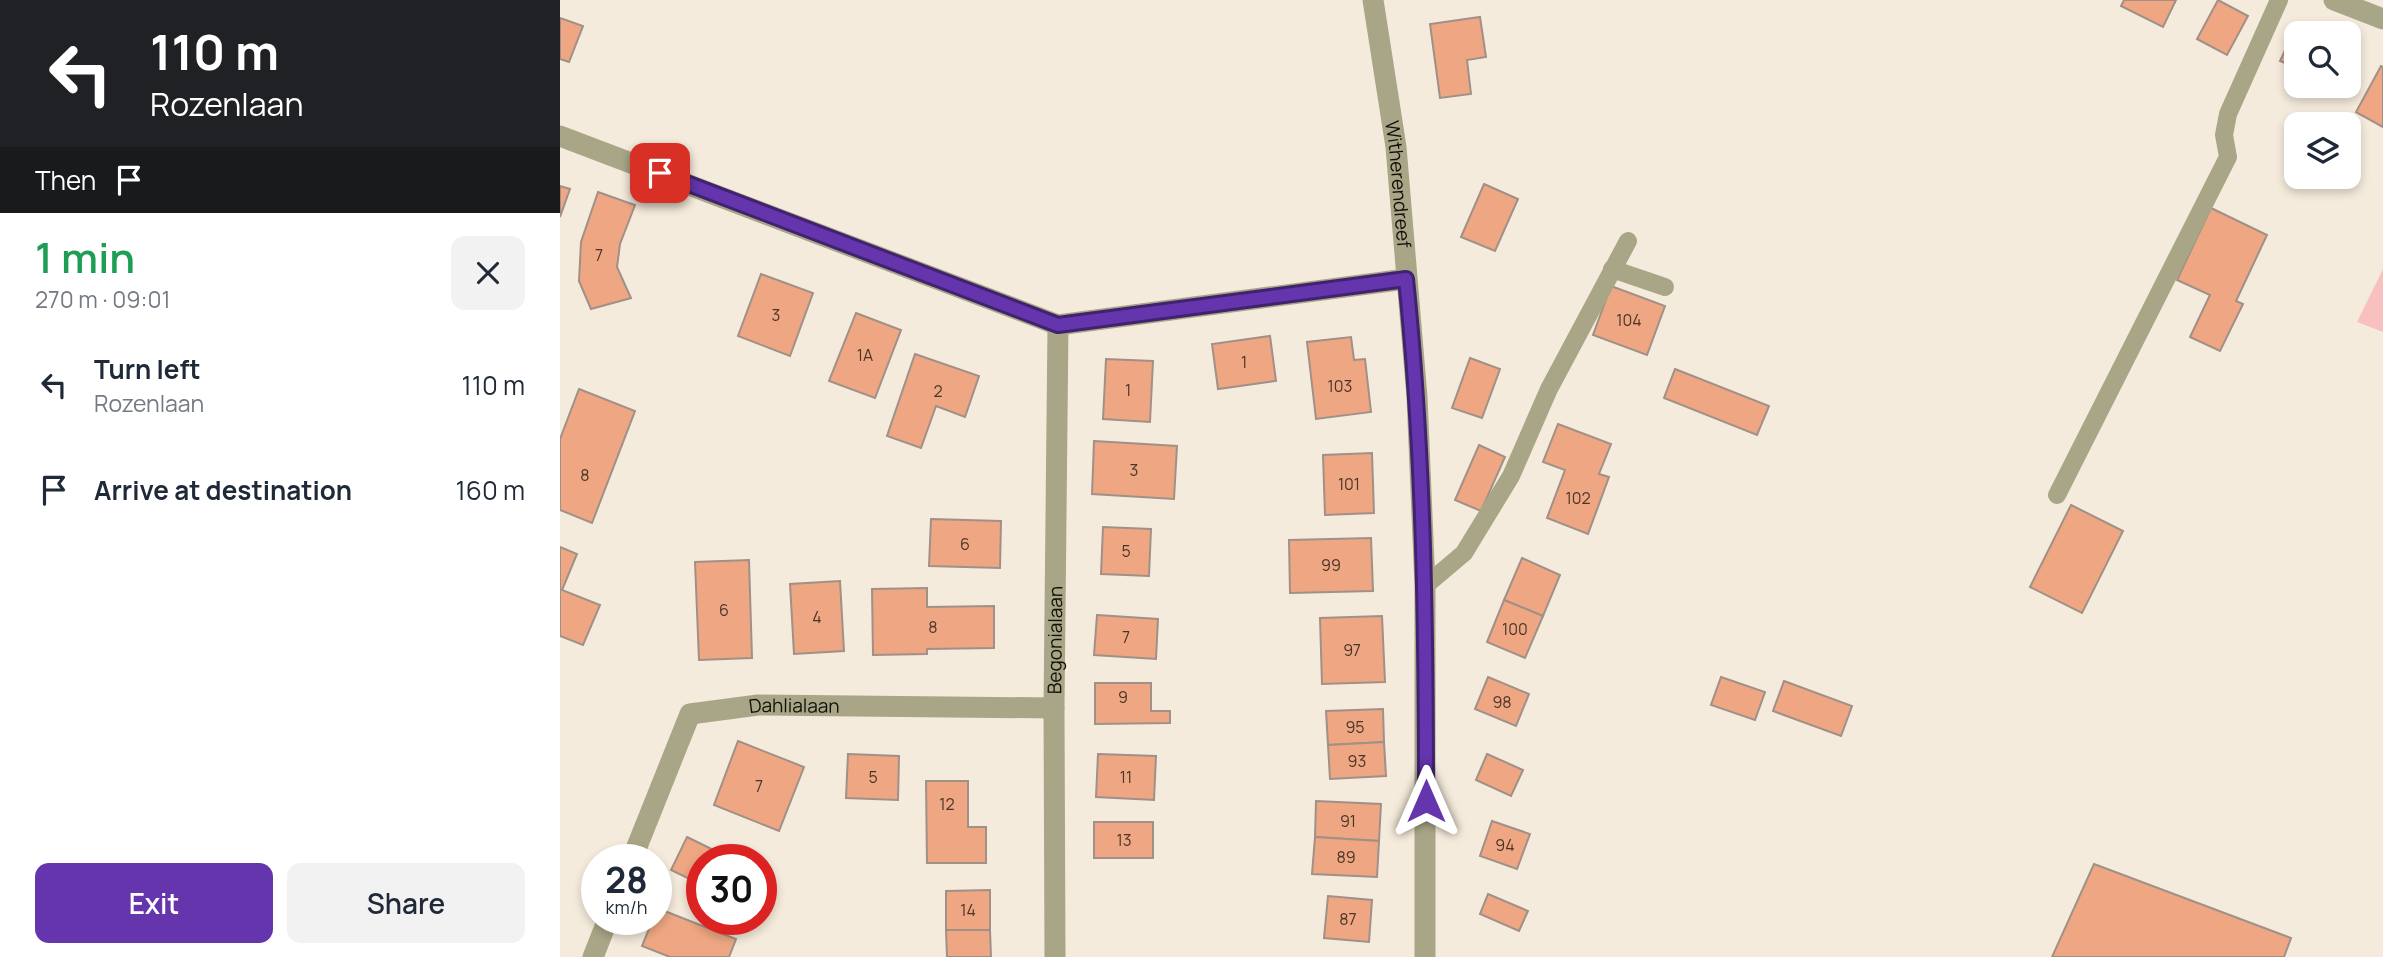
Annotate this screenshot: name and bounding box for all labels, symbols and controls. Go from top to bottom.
text: 110 m [150,18,279,85]
map controls [2284,21,2361,189]
button: search [2284,21,2361,98]
icon: left [35,28,126,119]
text: Rozenlaan [150,82,303,126]
button: layers [2284,112,2361,189]
street label: Witherendreef [1379,119,1417,249]
pin [630,143,690,203]
icon: arrive [641,154,679,192]
icon: arrive [110,161,148,199]
text: Then [35,162,96,198]
text: 1 min [35,228,135,286]
button: close [451,236,525,310]
house number: 7 [595,244,603,266]
text: 270 m · 09:01 [35,283,170,315]
house number: 3 [772,304,780,326]
house number: 104 [1616,309,1642,331]
house number: 1A [857,344,873,366]
text: Turn left [94,351,201,387]
house number: 1 [1241,351,1247,373]
icon: left [35,366,73,404]
text: 110 m [462,367,525,403]
house number: 103 [1328,375,1352,397]
house number: 1 [1125,379,1131,401]
house number: 2 [933,380,943,402]
text: Rozenlaan [94,387,204,419]
house number: 3 [1130,459,1138,481]
house number: 8 [580,464,590,486]
icon: arrive [35,471,73,509]
text: Arrive at destination [94,472,352,508]
text: 160 m [456,472,525,508]
house number: 101 [1338,473,1360,495]
house number: 102 [1565,487,1591,509]
house number: 6 [960,533,970,555]
house number: 5 [1121,540,1131,562]
house number: 99 [1321,554,1341,576]
street label: Begonialaan [1041,586,1068,694]
house number: 6 [719,599,729,621]
house number: 4 [812,606,822,628]
house number: 8 [928,616,938,638]
house number: 100 [1502,618,1528,640]
house number: 7 [1122,626,1130,648]
house number: 97 [1343,639,1361,661]
house number: 9 [1118,686,1128,708]
house number: 98 [1492,691,1512,713]
street label: Dahlialaan [747,692,840,719]
house number: 95 [1345,716,1365,738]
house number: 93 [1348,750,1366,772]
position arrow [1389,764,1463,838]
house number: 5 [868,766,878,788]
house number: 11 [1120,766,1132,788]
house number: 7 [755,775,763,797]
house number: 12 [939,793,955,815]
house number: 91 [1340,810,1356,832]
house number: 13 [1116,829,1132,851]
house number: 94 [1495,834,1515,856]
speed limit sign: 30 [686,844,777,935]
house number: 89 [1336,846,1356,868]
text: 28 [605,856,648,904]
button: Exit [35,863,273,943]
button: Share [287,863,525,943]
text: km/h [606,895,647,919]
house number: 14 [960,899,976,921]
house number: 87 [1339,908,1357,930]

